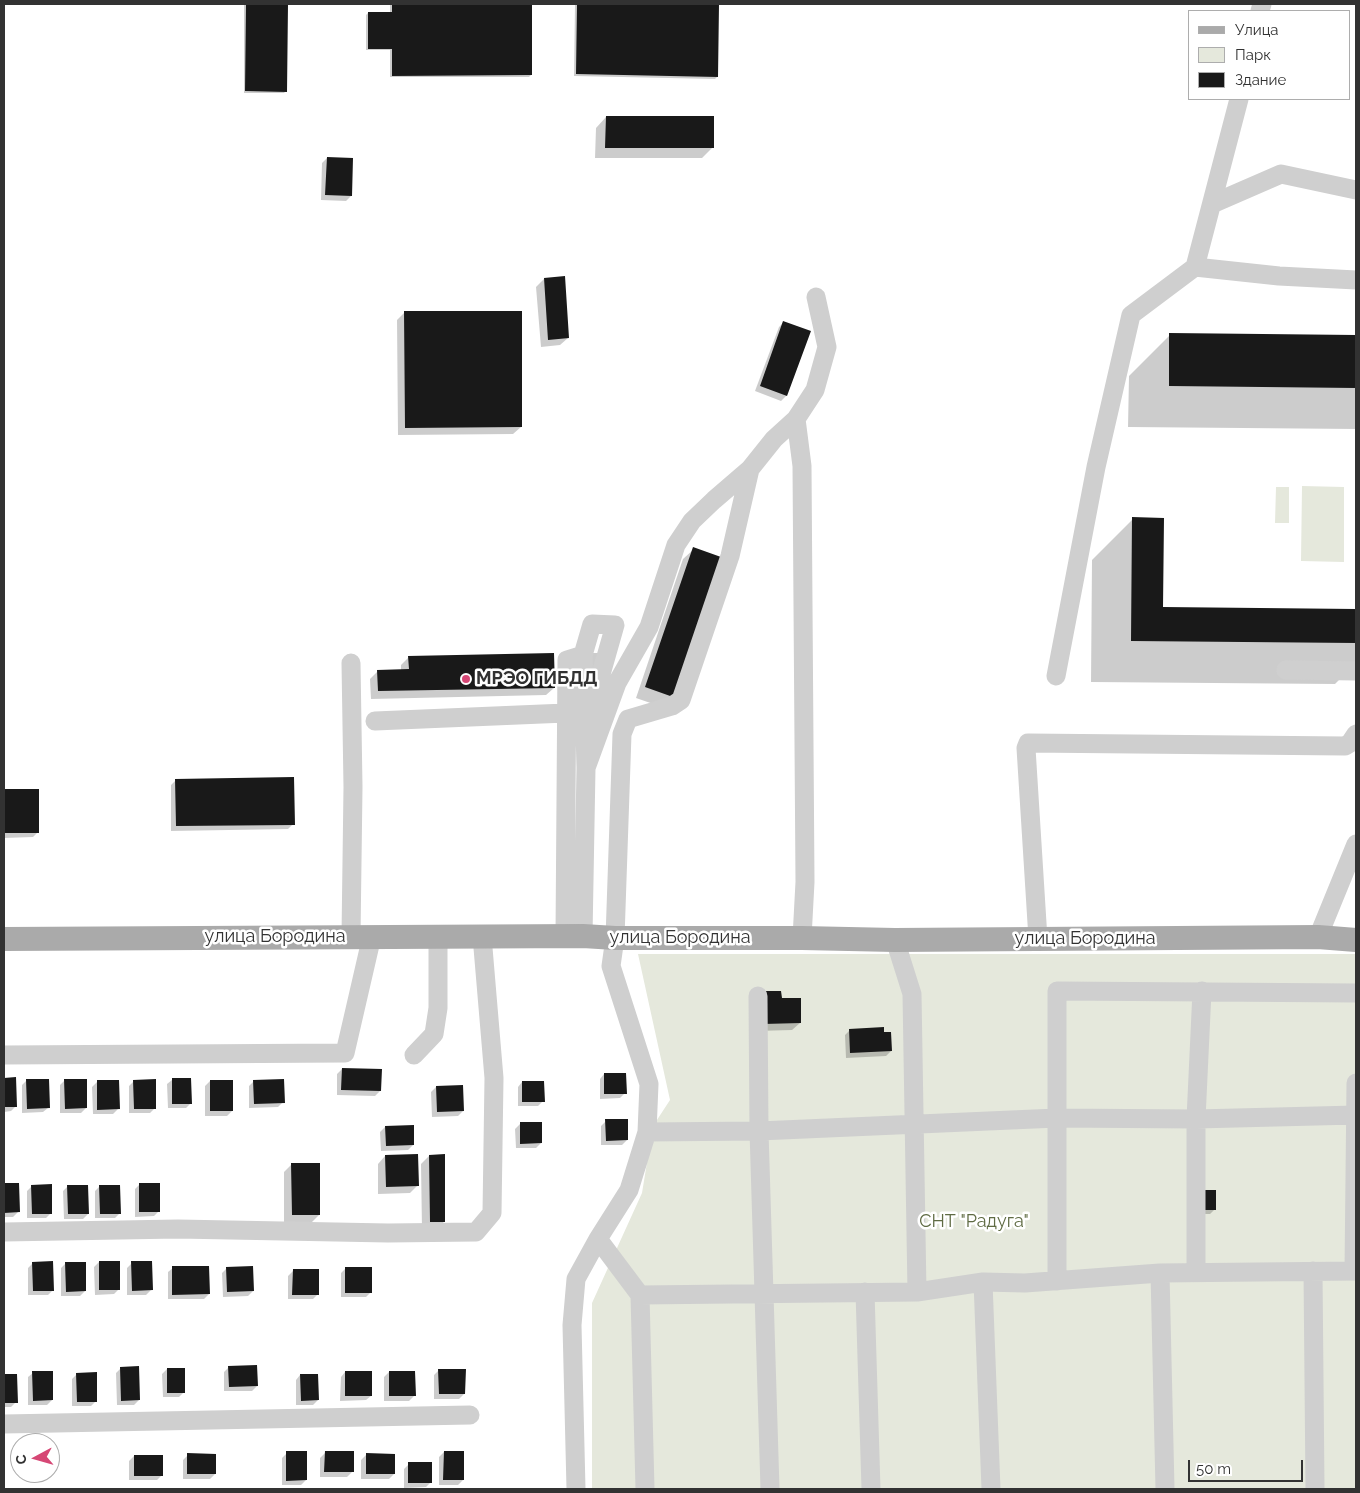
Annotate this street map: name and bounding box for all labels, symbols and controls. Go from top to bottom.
legend [1188,10,1350,100]
text: Улица [1235,21,1279,39]
text: Парк [1235,46,1271,64]
text: Здание [1235,71,1286,89]
place label: МРЭО ГИБДД [476,668,597,690]
marker: МРЭО ГИБДД [460,673,472,685]
street label: улица Бородина [204,926,346,948]
street label: улица Бородина [609,927,751,949]
street label: улица Бородина [1014,928,1156,950]
park label: СНТ "Радуга" [919,1211,1029,1233]
north arrow [10,1433,60,1483]
scale bar [1190,1450,1305,1482]
text: С [13,1454,30,1465]
text: 50 m [1196,1460,1231,1478]

